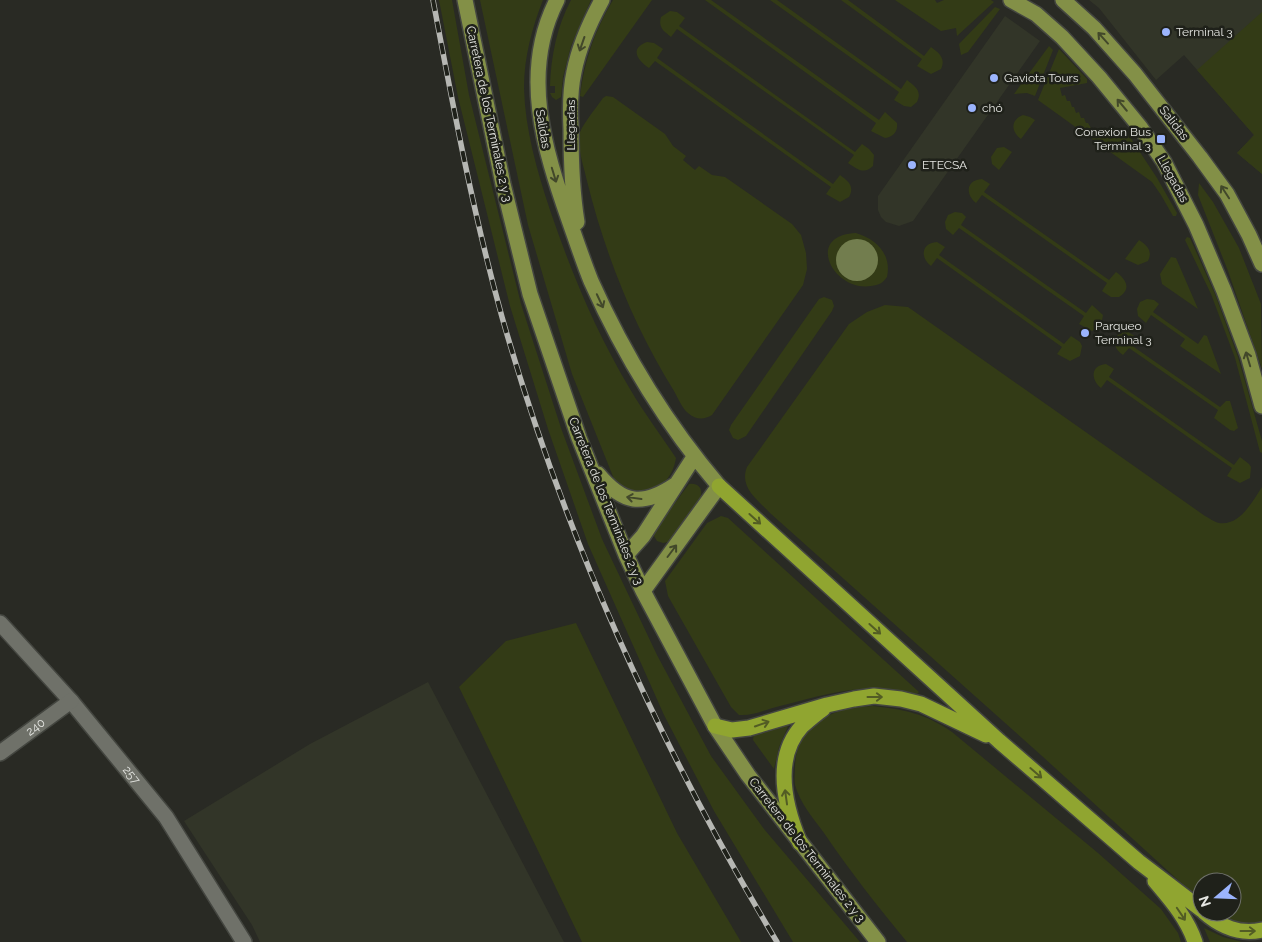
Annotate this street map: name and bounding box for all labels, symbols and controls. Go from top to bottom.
street label: Carretera de los Terminales 2 y 3 [463,25,515,203]
place label: Terminal 3 [1176,25,1233,39]
marker: Terminal 3 [1160,26,1172,38]
one-way arrow [1097,31,1109,44]
one-way arrow [577,36,586,52]
place label: Gaviota Tours [1004,71,1079,85]
marker: Gaviota Tours [988,72,1000,84]
street label: Llegadas [564,99,578,151]
one-way arrow [1117,99,1128,112]
place label: chó [982,101,1003,115]
marker: chó [966,102,978,114]
street label: Salidas [1156,103,1192,143]
street label: Salidas [533,108,553,150]
place label: Conexion Bus Terminal 3 [1075,125,1151,153]
marker: Conexion Bus Terminal 3 [1155,133,1167,145]
street label: Llegadas [1154,153,1192,205]
place label: ETECSA [922,158,967,172]
marker: ETECSA [906,159,918,171]
one-way arrow [549,167,559,183]
one-way arrow [1220,186,1230,200]
one-way arrow [596,293,606,308]
place label: Parqueo Terminal 3 [1095,319,1152,347]
marker: Parqueo Terminal 3 [1079,327,1091,339]
one-way arrow [1243,351,1253,367]
street label: Carretera de los Terminales 2 y 3 [566,415,646,587]
one-way arrow [626,493,642,503]
one-way arrow [749,513,762,525]
one-way arrow [666,545,677,558]
one-way arrow [869,623,882,635]
one-way arrow [866,692,882,702]
street label: 240 [23,715,48,739]
one-way arrow [754,719,770,728]
street label: 257 [120,763,143,787]
one-way arrow [1029,767,1042,778]
street label: Carretera de los Terminales 2 y 3 [746,775,868,925]
one-way arrow [781,789,791,805]
north arrow [1192,872,1242,922]
text: N [1195,894,1214,909]
one-way arrow [1176,906,1186,920]
one-way arrow [1240,926,1256,936]

